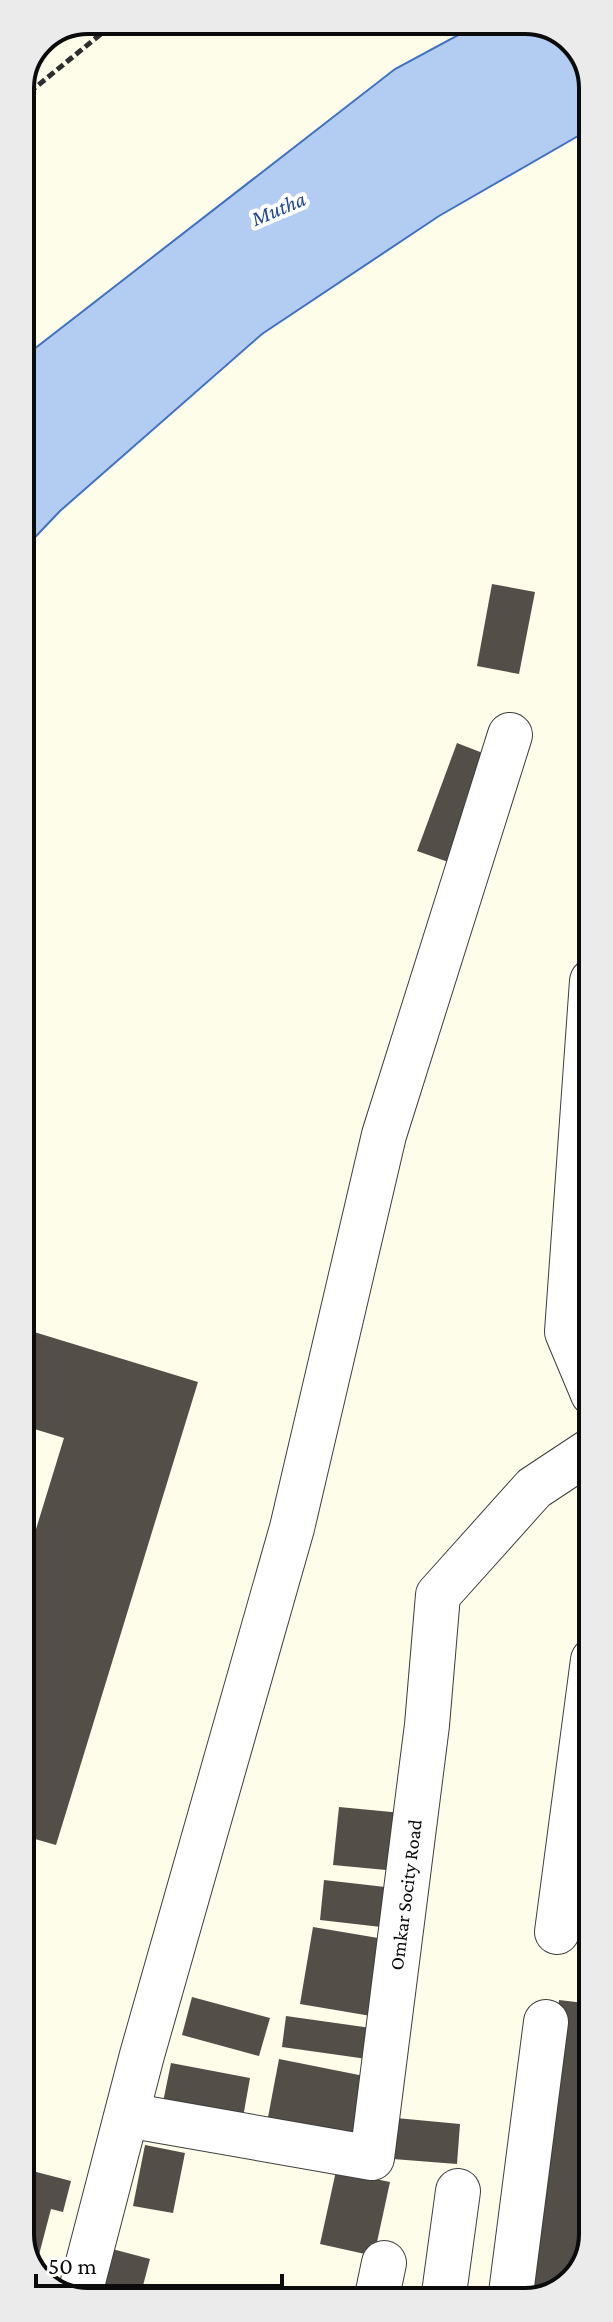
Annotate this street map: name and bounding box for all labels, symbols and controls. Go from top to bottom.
water label: Mutha [246,186,309,231]
street label: Omkar Socity Road [385,1818,426,1972]
scale bar [36,2238,282,2288]
text: 50 m [48,2252,97,2279]

